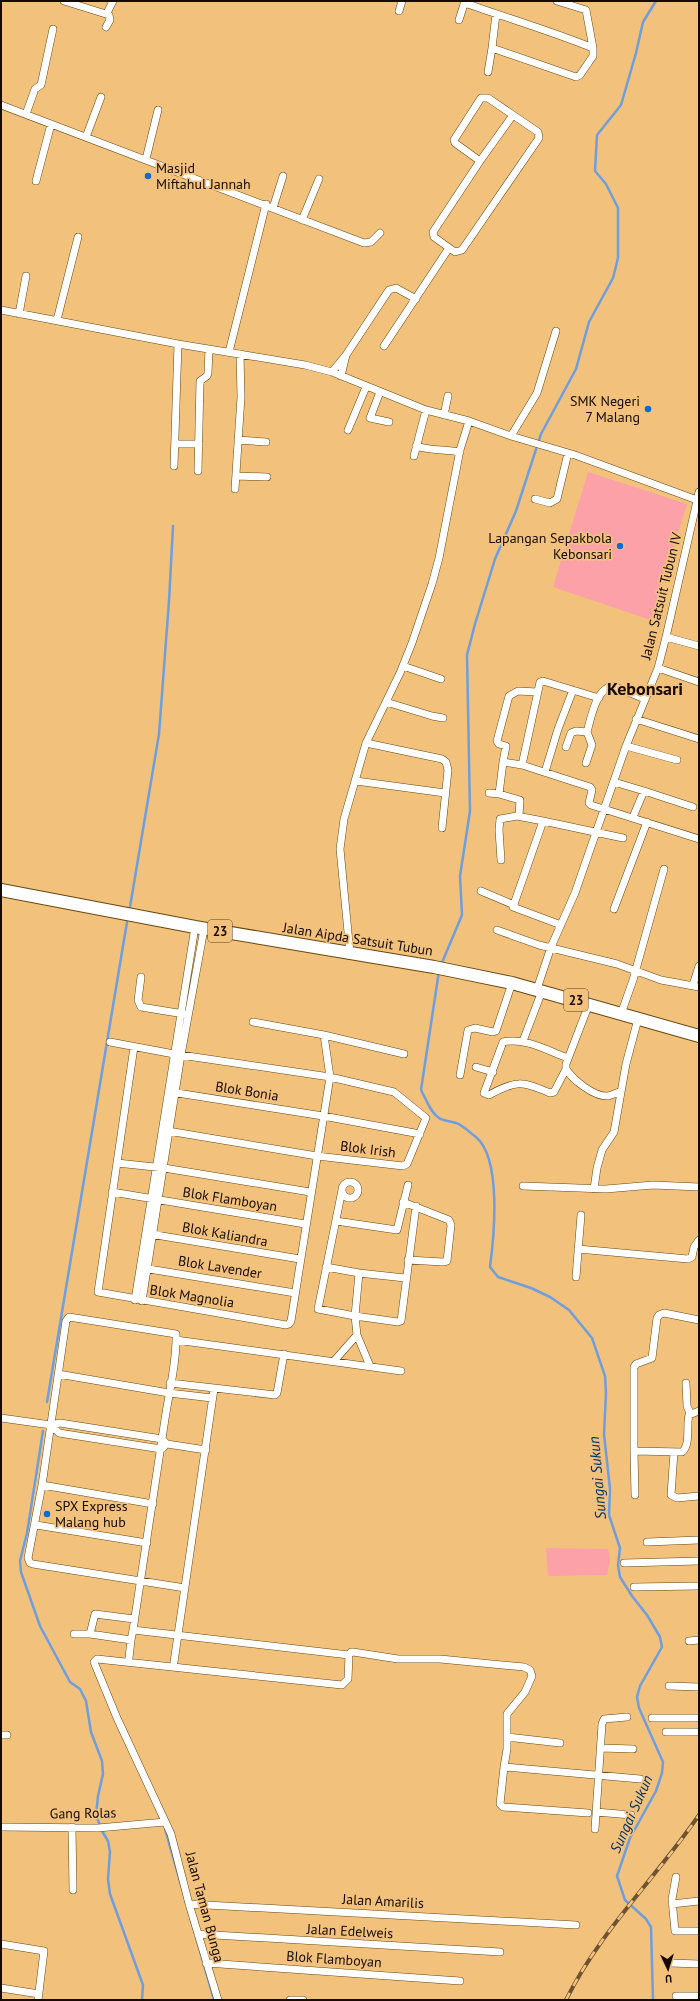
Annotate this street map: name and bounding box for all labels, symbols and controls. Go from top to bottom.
place label: Masjid Miftahul Jannah [156,159,251,193]
marker: Masjid Miftahul Jannah [143,171,153,181]
place label: SMK Negeri 7 Malang [570,392,640,426]
marker: SMK Negeri 7 Malang [643,404,653,414]
place label: Lapangan Sepakbola Kebonsari [488,529,612,563]
street label: Jalan Satsuit Tubun IV [636,531,685,662]
marker: Lapangan Sepakbola Kebonsari [615,541,625,551]
district label: Kebonsari [607,677,683,700]
street label: Jalan Aipda Satsuit Tubun [281,918,434,960]
road number: 23 [208,920,232,942]
road number: 23 [564,989,588,1011]
street label: Blok Bonia [214,1077,280,1105]
street label: Blok Irish [339,1137,397,1161]
street label: Blok Flamboyan [181,1183,279,1215]
street label: Blok Kaliandra [181,1218,269,1250]
street label: Blok Lavender [177,1252,263,1283]
street label: Blok Magnolia [148,1280,236,1312]
water label: Sungai Sukun [584,1436,610,1520]
place label: SPX Express Malang hub [55,1497,128,1531]
marker: SPX Express Malang hub [42,1509,52,1519]
water label: Sungai Sukun [605,1772,657,1856]
street label: Gang Rolas [50,1803,117,1823]
street label: Jalan Taman Bunga [181,1849,228,1964]
street label: Jalan Amarilis [341,1890,424,1912]
street label: Jalan Edelweis [305,1920,394,1942]
street label: Blok Flamboyan [286,1947,382,1971]
north arrow [648,1949,688,1989]
text: U [665,1972,673,1986]

